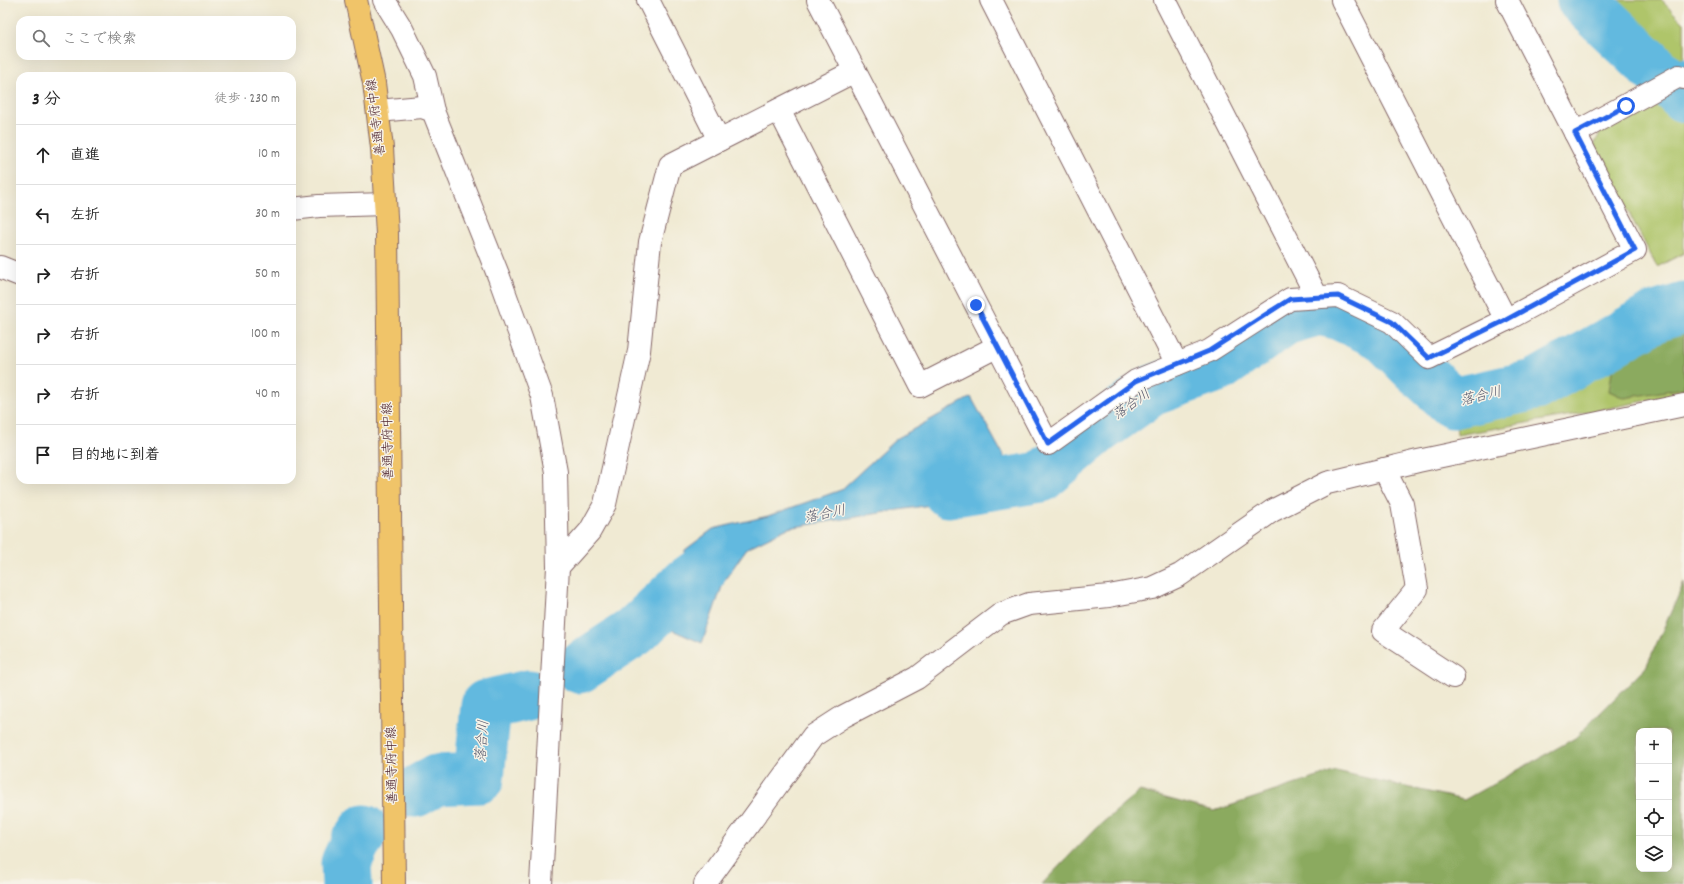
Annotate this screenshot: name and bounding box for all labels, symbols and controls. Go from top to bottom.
search box [16,16,296,60]
icon: search [30,27,52,49]
text: ここで検索 [62,29,137,51]
street label: 善通寺府中線 [363,76,391,157]
text: 3 分 [32,89,60,113]
text: 徒歩 · 230 m [215,90,280,109]
route start [1617,97,1635,115]
icon: ahead [32,144,54,166]
text: 直進 [70,145,100,167]
text: 10 m [258,145,280,164]
icon: left [32,204,54,226]
text: 左折 [70,205,100,227]
text: 30 m [255,205,280,224]
icon: right [32,264,54,286]
text: 右折 [70,265,100,287]
text: 50 m [255,265,280,284]
route end [967,296,985,314]
icon: right [32,324,54,346]
text: 右折 [70,325,100,347]
text: 100 m [251,325,280,344]
water label: 落合川 [1458,383,1504,411]
icon: right [32,384,54,406]
text: 右折 [70,385,100,407]
text: 40 m [256,385,280,404]
water label: 落合川 [1109,385,1155,425]
street label: 善通寺府中線 [379,401,399,480]
icon: arrive [32,444,54,466]
text: 目的地に到着 [70,445,160,467]
water label: 落合川 [802,501,848,529]
water label: 落合川 [471,719,495,763]
street label: 善通寺府中線 [383,725,403,804]
map controls [1636,728,1672,872]
button: + [1636,728,1672,764]
button: − [1636,764,1672,800]
button: locate [1636,800,1672,836]
button: layers [1636,836,1672,872]

